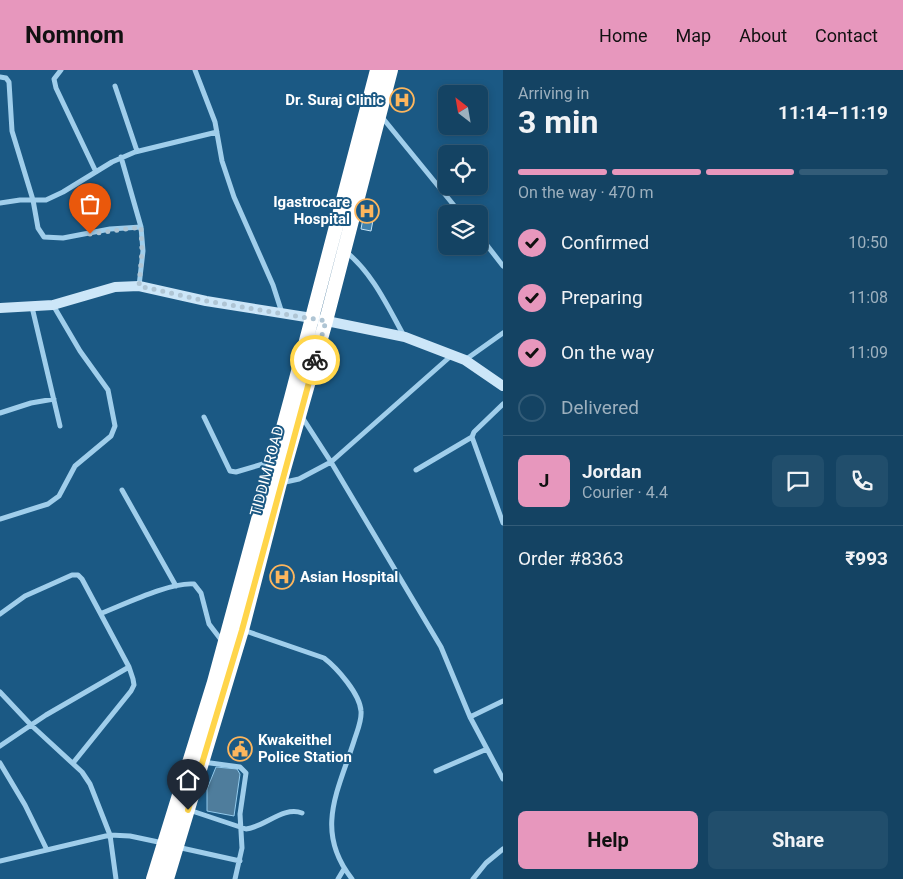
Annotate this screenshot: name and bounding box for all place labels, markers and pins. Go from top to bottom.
hospital icon: Dr. Suraj Clinic [389,87,415,113]
place label: Dr. Suraj Clinic [285,91,384,109]
pin [69,183,111,234]
place label: Igastrocare Hospital [273,193,350,228]
hospital icon: Igastrocare Hospital [354,198,380,224]
hospital icon: Asian Hospital [269,564,295,590]
place label: Asian Hospital [300,568,398,586]
place label: Kwakeithel Police Station [258,731,352,766]
public building icon: Kwakeithel Police Station [227,736,253,762]
pin [167,759,209,810]

